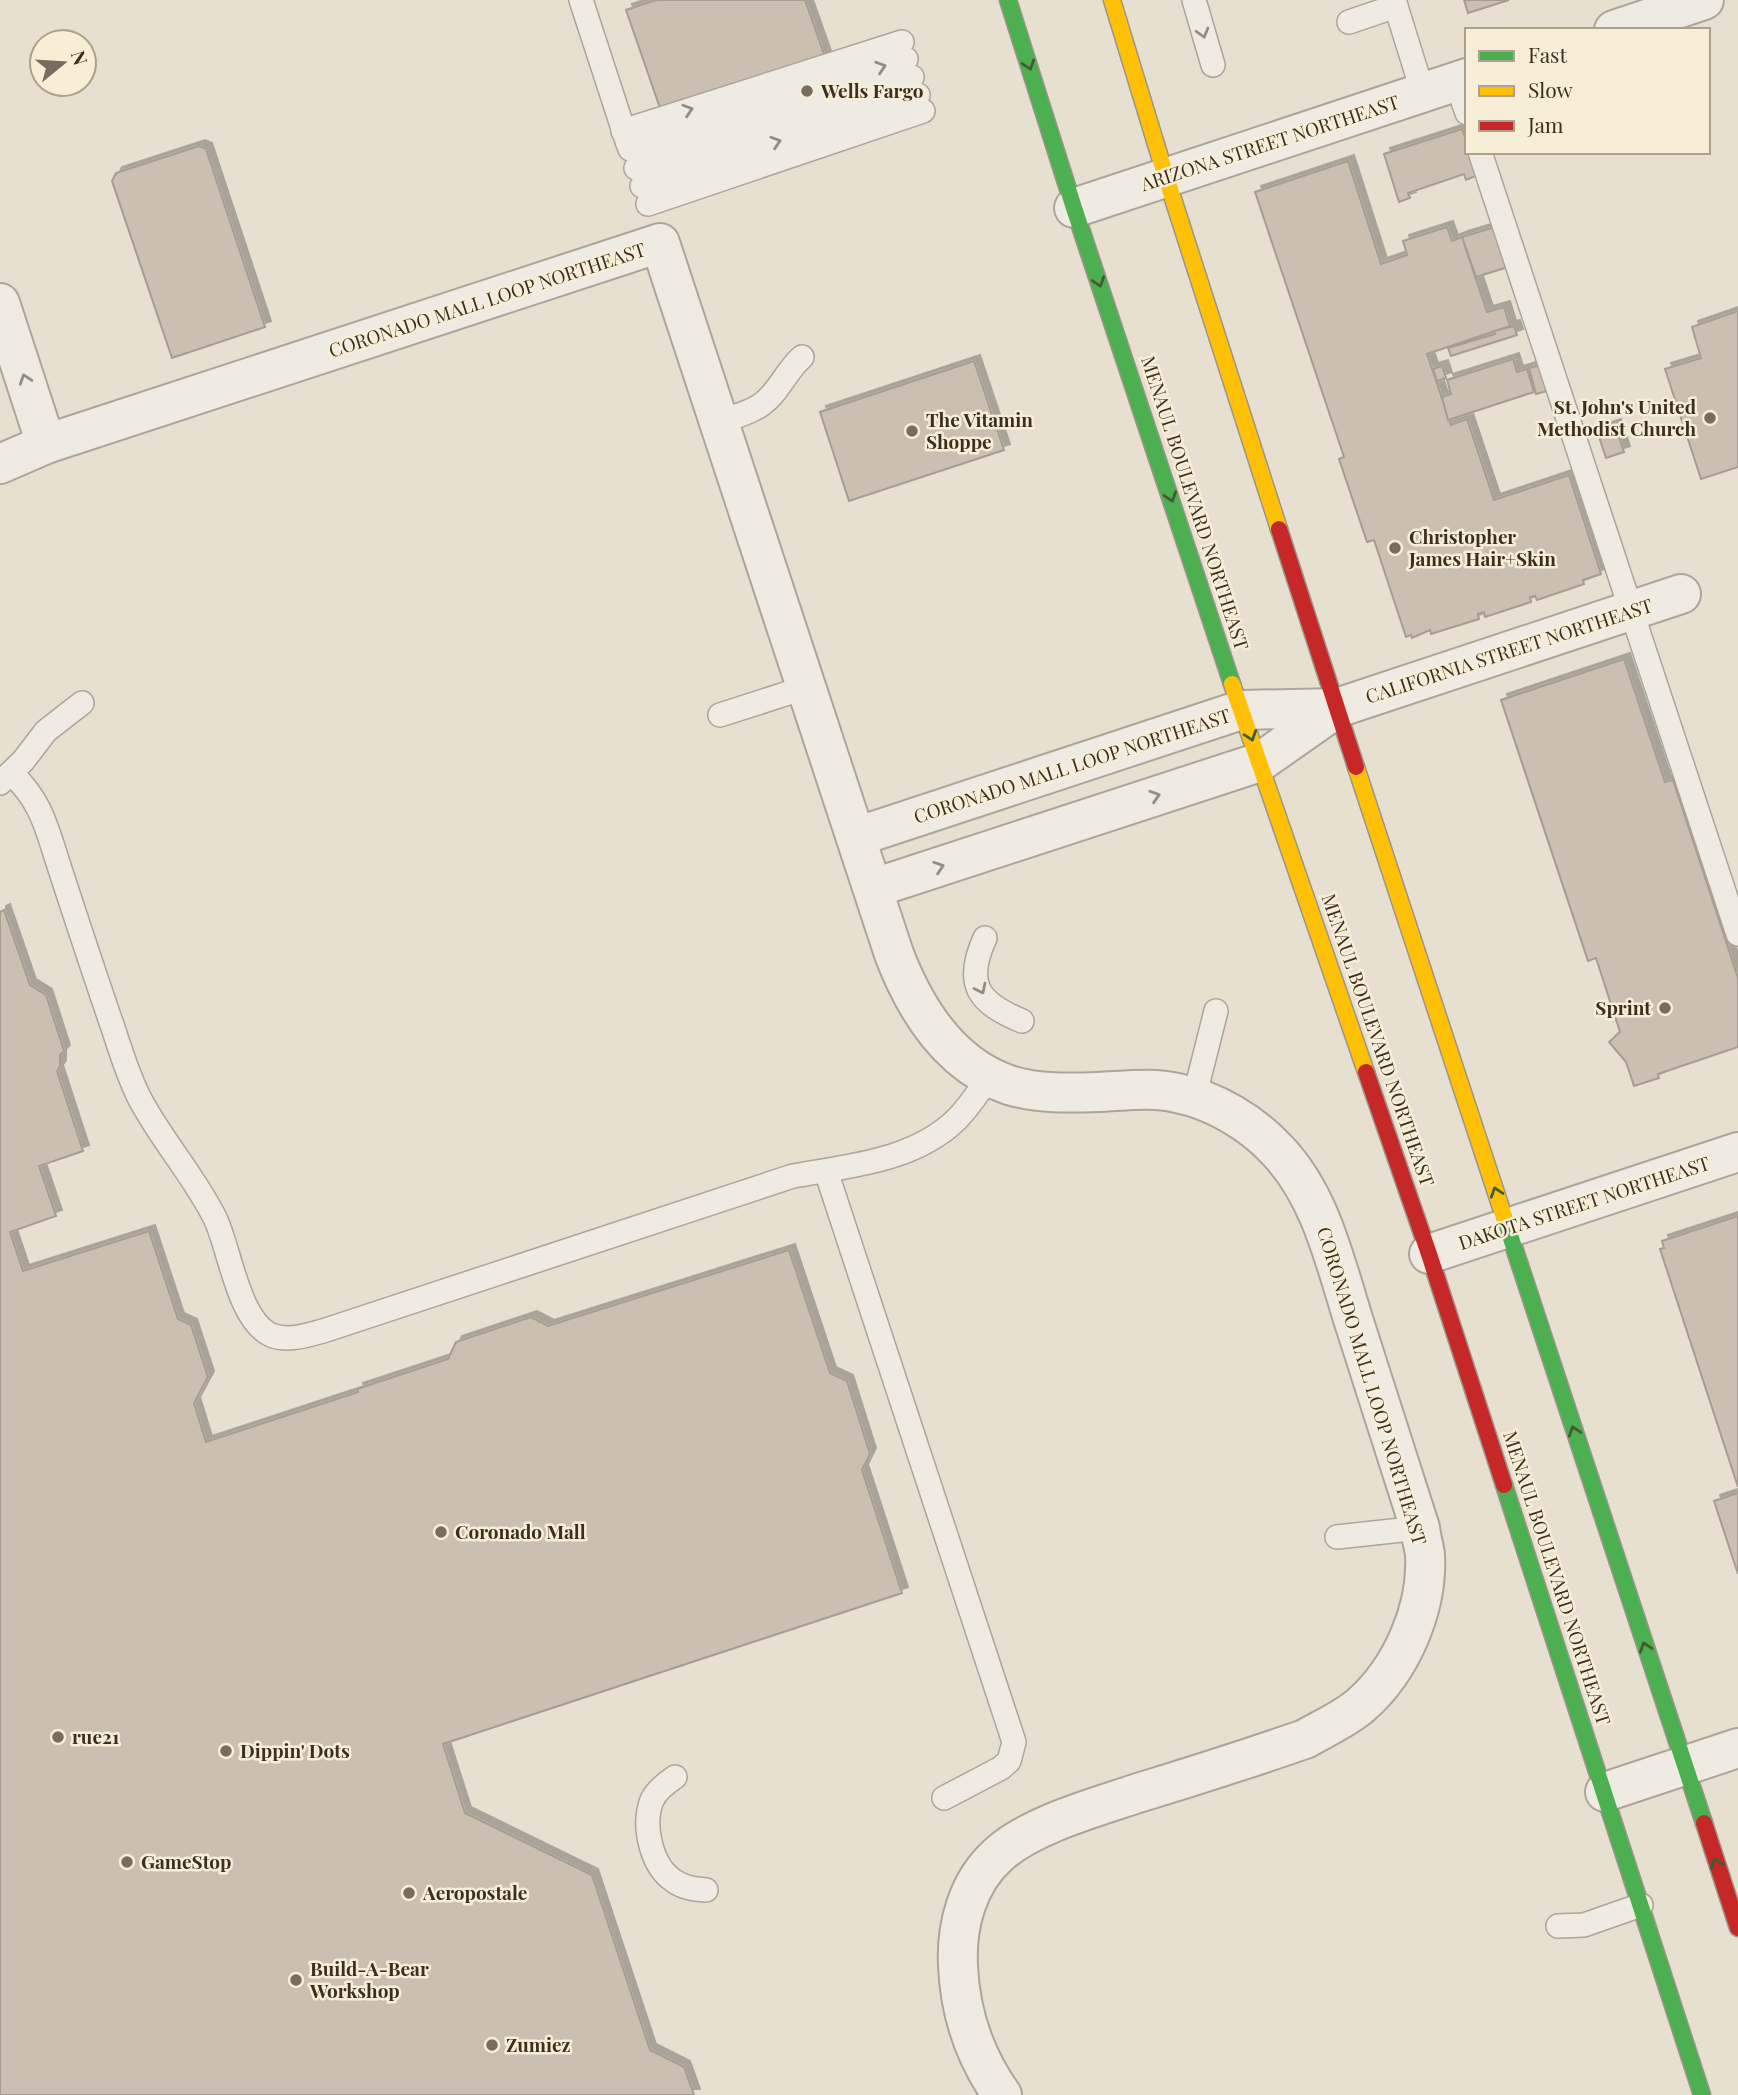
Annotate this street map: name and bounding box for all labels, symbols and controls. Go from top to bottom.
one-way arrow [1195,26,1210,38]
north arrow [28,28,98,98]
legend [1465,28,1710,154]
text: Fast [1528,40,1567,68]
text: N [66,47,95,68]
one-way arrow [1020,59,1035,71]
one-way arrow [874,61,886,75]
text: Slow [1528,75,1573,103]
place label: Wells Fargo [820,77,924,103]
marker: Wells Fargo [799,83,815,99]
street label: ARIZONA STREET NORTHEAST [1136,88,1402,196]
one-way arrow [681,104,694,118]
text: Jam [1527,110,1564,138]
one-way arrow [770,136,782,150]
street label: CORONADO MALL LOOP NORTHEAST [325,235,649,363]
one-way arrow [1091,275,1105,287]
street label: MENAUL BOULEVARD NORTHEAST [1136,352,1256,653]
one-way arrow [19,374,33,386]
place label: St. John's United Methodist Church [1537,393,1697,441]
place label: The Vitamin Shoppe [926,406,1033,454]
marker: St. John's United Methodist Church [1702,410,1718,426]
marker: The Vitamin Shoppe [904,423,920,439]
one-way arrow [1162,491,1177,503]
place label: Christopher James Hair+Skin [1408,523,1556,571]
marker: Christopher James Hair+Skin [1387,540,1403,556]
street label: CALIFORNIA STREET NORTHEAST [1362,591,1656,709]
street label: CORONADO MALL LOOP NORTHEAST [910,701,1234,829]
one-way arrow [1242,730,1256,742]
one-way arrow [1148,790,1161,804]
one-way arrow [932,861,944,875]
street label: MENAUL BOULEVARD NORTHEAST [1317,890,1441,1190]
one-way arrow [972,982,986,994]
place label: Sprint [1595,994,1651,1020]
marker: Sprint [1657,1000,1673,1016]
street label: DAKOTA STREET NORTHEAST [1455,1149,1713,1255]
one-way arrow [1489,1186,1504,1198]
street label: CORONADO MALL LOOP NORTHEAST [1312,1223,1434,1548]
one-way arrow [1568,1425,1582,1438]
street label: MENAUL BOULEVARD NORTHEAST [1498,1427,1618,1728]
place label: Coronado Mall [455,1518,586,1544]
marker: Coronado Mall [433,1524,449,1540]
one-way arrow [1639,1642,1653,1654]
place label: rue21 [72,1723,119,1749]
marker: rue21 [50,1729,66,1745]
place label: Dippin' Dots [240,1737,350,1763]
marker: Dippin' Dots [218,1743,234,1759]
place label: GameStop [141,1848,231,1874]
marker: GameStop [119,1854,135,1870]
one-way arrow [1710,1858,1724,1870]
place label: Aeropostale [422,1879,527,1905]
marker: Aeropostale [401,1885,417,1901]
place label: Build-A-Bear Workshop [309,1955,429,2003]
marker: Build-A-Bear Workshop [288,1972,304,1988]
place label: Zumiez [506,2031,571,2057]
marker: Zumiez [484,2037,500,2053]

